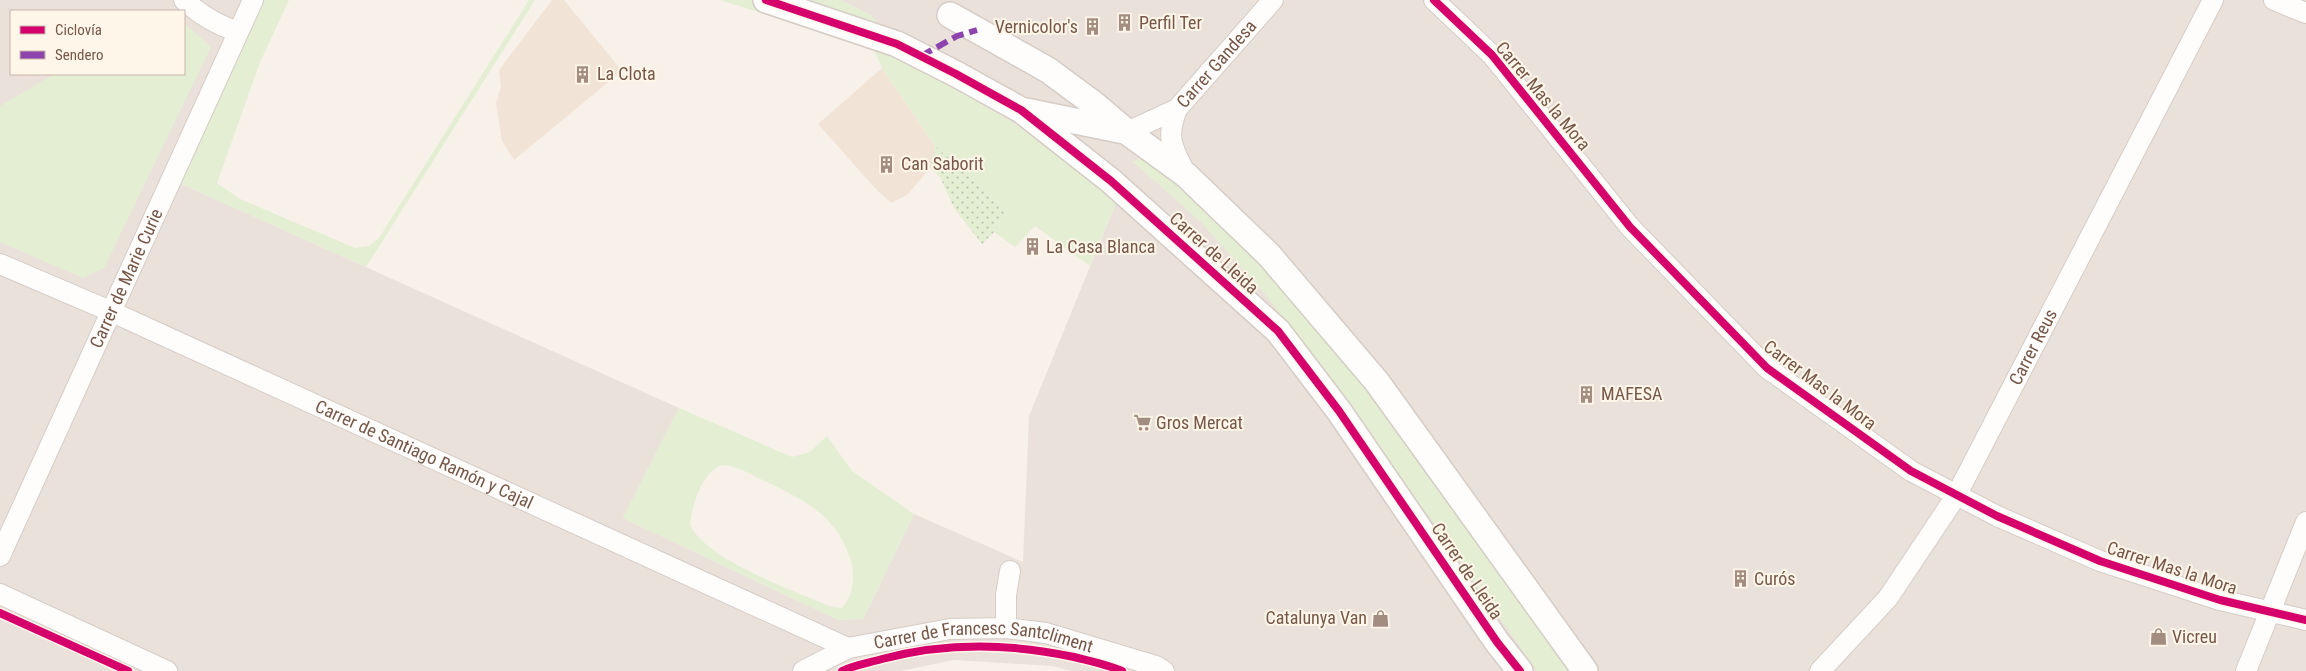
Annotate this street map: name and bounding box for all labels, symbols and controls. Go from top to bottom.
legend [10,10,185,75]
place label: Perfil Ter [1139,12,1202,33]
building icon: Perfil Ter [1115,13,1135,33]
street label: Carrer Gandesa [1172,15,1260,112]
place label: Vernicolor's [995,16,1078,37]
building icon: Vernicolor's [1082,17,1102,37]
text: Ciclovía [55,21,102,39]
street label: Carrer Mas la Mora [1492,37,1595,154]
text: Sendero [55,46,104,64]
place label: La Clota [597,63,656,84]
building icon: La Clota [573,64,593,84]
place label: Can Saborit [901,153,984,174]
building icon: Can Saborit [877,154,897,174]
street label: Carrer de Marie Curie [85,205,167,351]
street label: Carrer de Lleida [1166,207,1263,298]
place label: La Casa Blanca [1046,236,1155,257]
building icon: La Casa Blanca [1022,237,1042,257]
street label: Carrer Reus [2004,305,2061,388]
street label: Carrer Mas la Mora [1760,335,1881,434]
place label: MAFESA [1601,383,1663,404]
building icon: MAFESA [1577,384,1597,404]
street label: Carrer de Santiago Ramón y Cajal [312,395,537,513]
place label: Gros Mercat [1156,412,1243,433]
supermarket icon: Gros Mercat [1132,413,1152,433]
street label: Carrer de Lleida [1427,518,1507,623]
street label: Carrer Mas la Mora [2104,537,2240,598]
place label: Curós [1754,568,1795,589]
building icon: Curós [1730,569,1750,589]
place label: Catalunya Van [1266,607,1367,628]
shop icon: Catalunya Van [1371,608,1391,628]
street label: Carrer de Francesc Santcliment [872,617,1096,657]
place label: Vicreu [2172,626,2217,647]
shop icon: Vicreu [2148,627,2168,647]

